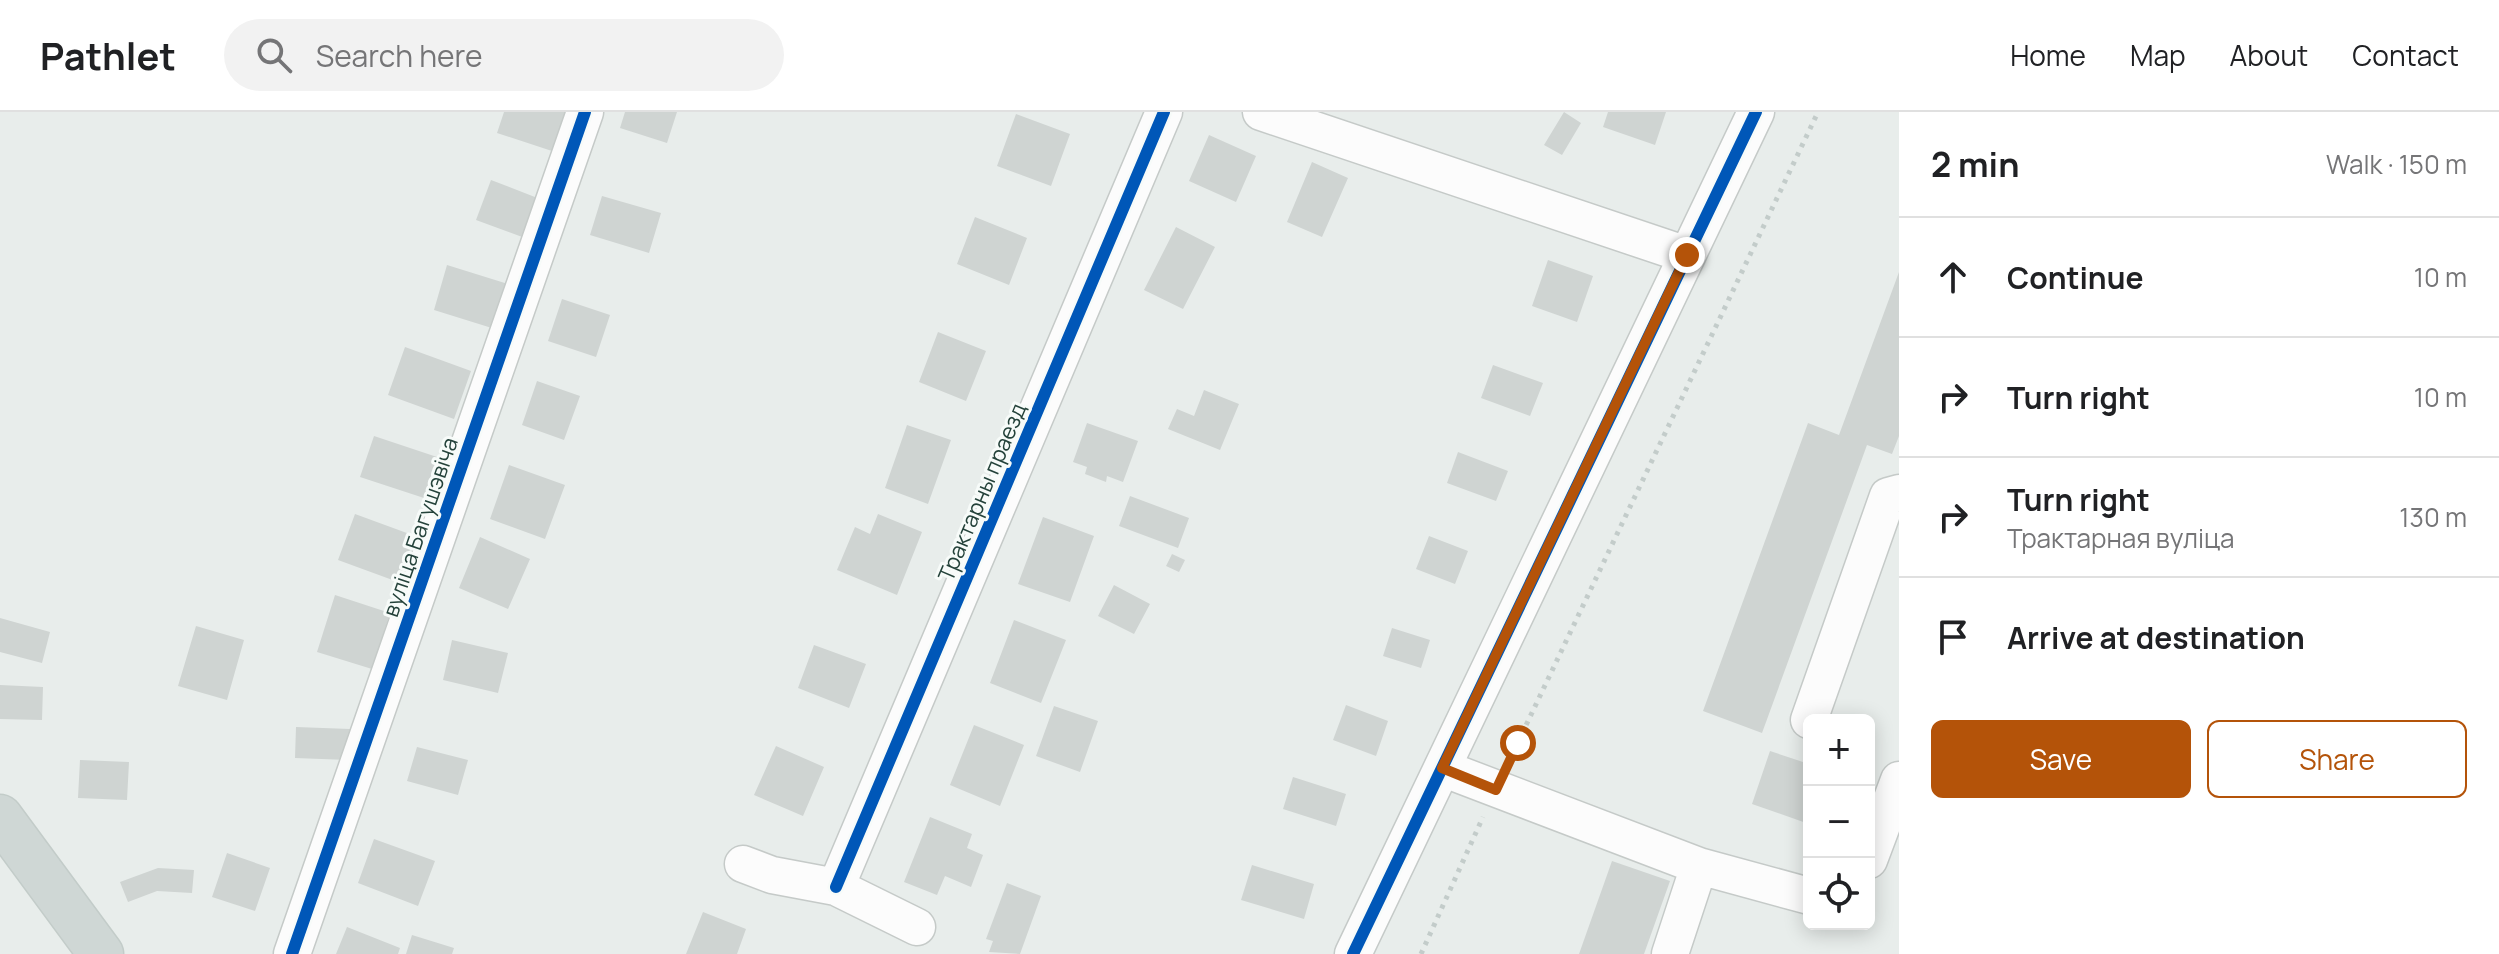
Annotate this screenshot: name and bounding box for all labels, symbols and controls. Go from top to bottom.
search box [224,19,784,91]
text: Pathlet [40,29,176,81]
icon: search [252,33,296,77]
text: Search here [316,35,483,76]
text: Home [2010,36,2086,74]
text: Map [2130,36,2186,74]
text: About [2230,36,2308,74]
text: Contact [2352,36,2459,74]
text: 2 min [1931,141,2019,187]
text: Walk · 150 m [2326,146,2467,182]
route end [1669,237,1705,273]
icon: ahead [1931,255,1975,299]
text: Continue [2007,257,2143,298]
text: 10 m [2414,259,2467,295]
icon: right [1931,375,1975,419]
text: Turn right [2007,377,2150,418]
text: 10 m [2414,379,2467,415]
street label: Трактарны праезд [931,398,1033,586]
street label: вуліца Багушэвіча [375,433,465,621]
text: Turn right [2007,479,2150,520]
icon: right [1931,495,1975,539]
text: 130 m [2399,499,2467,535]
text: Трактарная вуліца [2007,520,2234,556]
icon: arrive [1931,615,1975,659]
text: Arrive at destination [2007,617,2305,658]
map controls [1803,714,1875,930]
button: + [1803,714,1875,786]
button: Save [1931,720,2191,798]
button: Share [2207,720,2467,798]
route start [1500,725,1536,761]
button: − [1803,786,1875,858]
button: locate [1803,858,1875,930]

